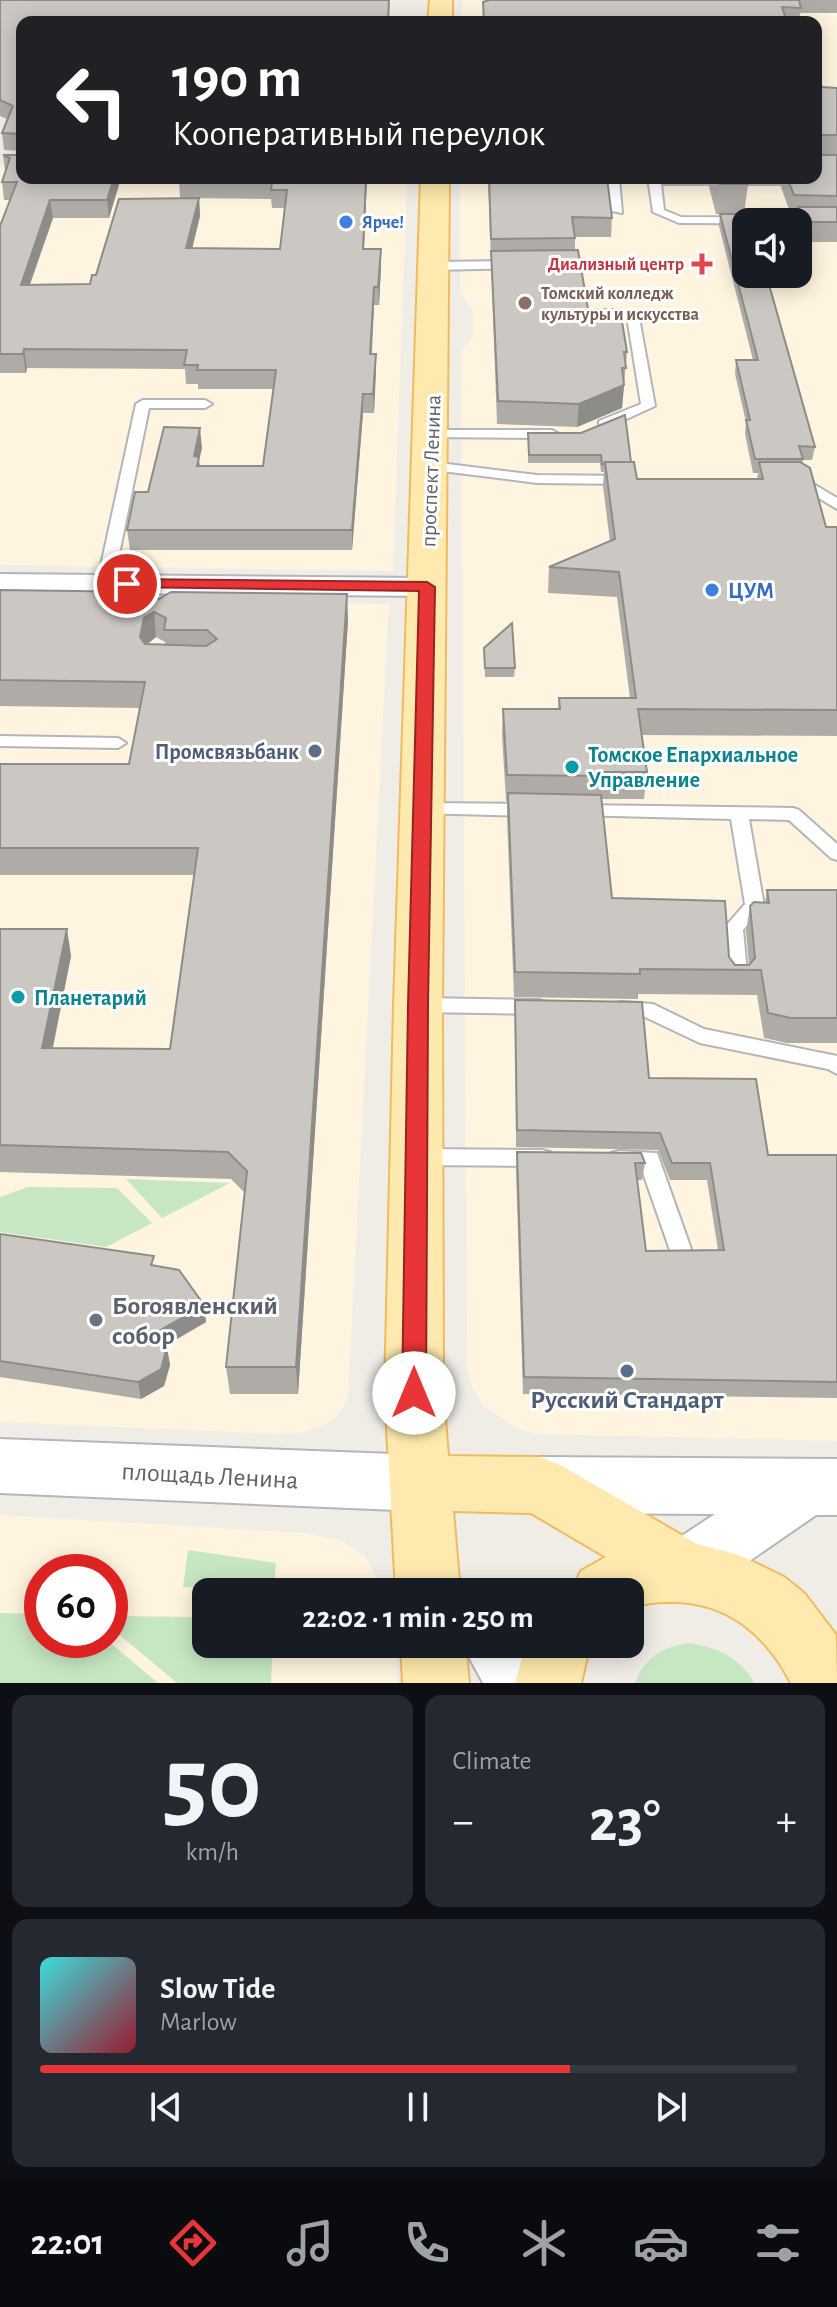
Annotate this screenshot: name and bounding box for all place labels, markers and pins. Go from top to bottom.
marker: Ярче! [337,213,355,231]
place label: Ярче! [362,214,404,232]
marker: Диализный центр [691,253,713,275]
place label: Диализный центр [548,256,684,274]
place label: Томский колледж культуры и искусства [541,285,699,324]
marker: Томский колледж культуры и искусства [516,294,534,312]
pin [93,550,161,618]
place label: ЦУМ [728,580,774,602]
marker: ЦУМ [703,581,721,599]
place label: Промсвязьбанк [155,741,299,763]
marker: Промсвязьбанк [306,742,324,760]
place label: Томское Епархиальное Управление [588,744,798,791]
marker: Томское Епархиальное Управление [563,758,581,776]
place label: Планетарий [34,987,147,1009]
marker: Планетарий [9,988,27,1006]
place label: Богоявленский собор [112,1293,278,1349]
marker: Богоявленский собор [87,1311,105,1329]
marker: Русский Стандарт [618,1362,636,1380]
place label: Русский Стандарт [530,1387,725,1413]

